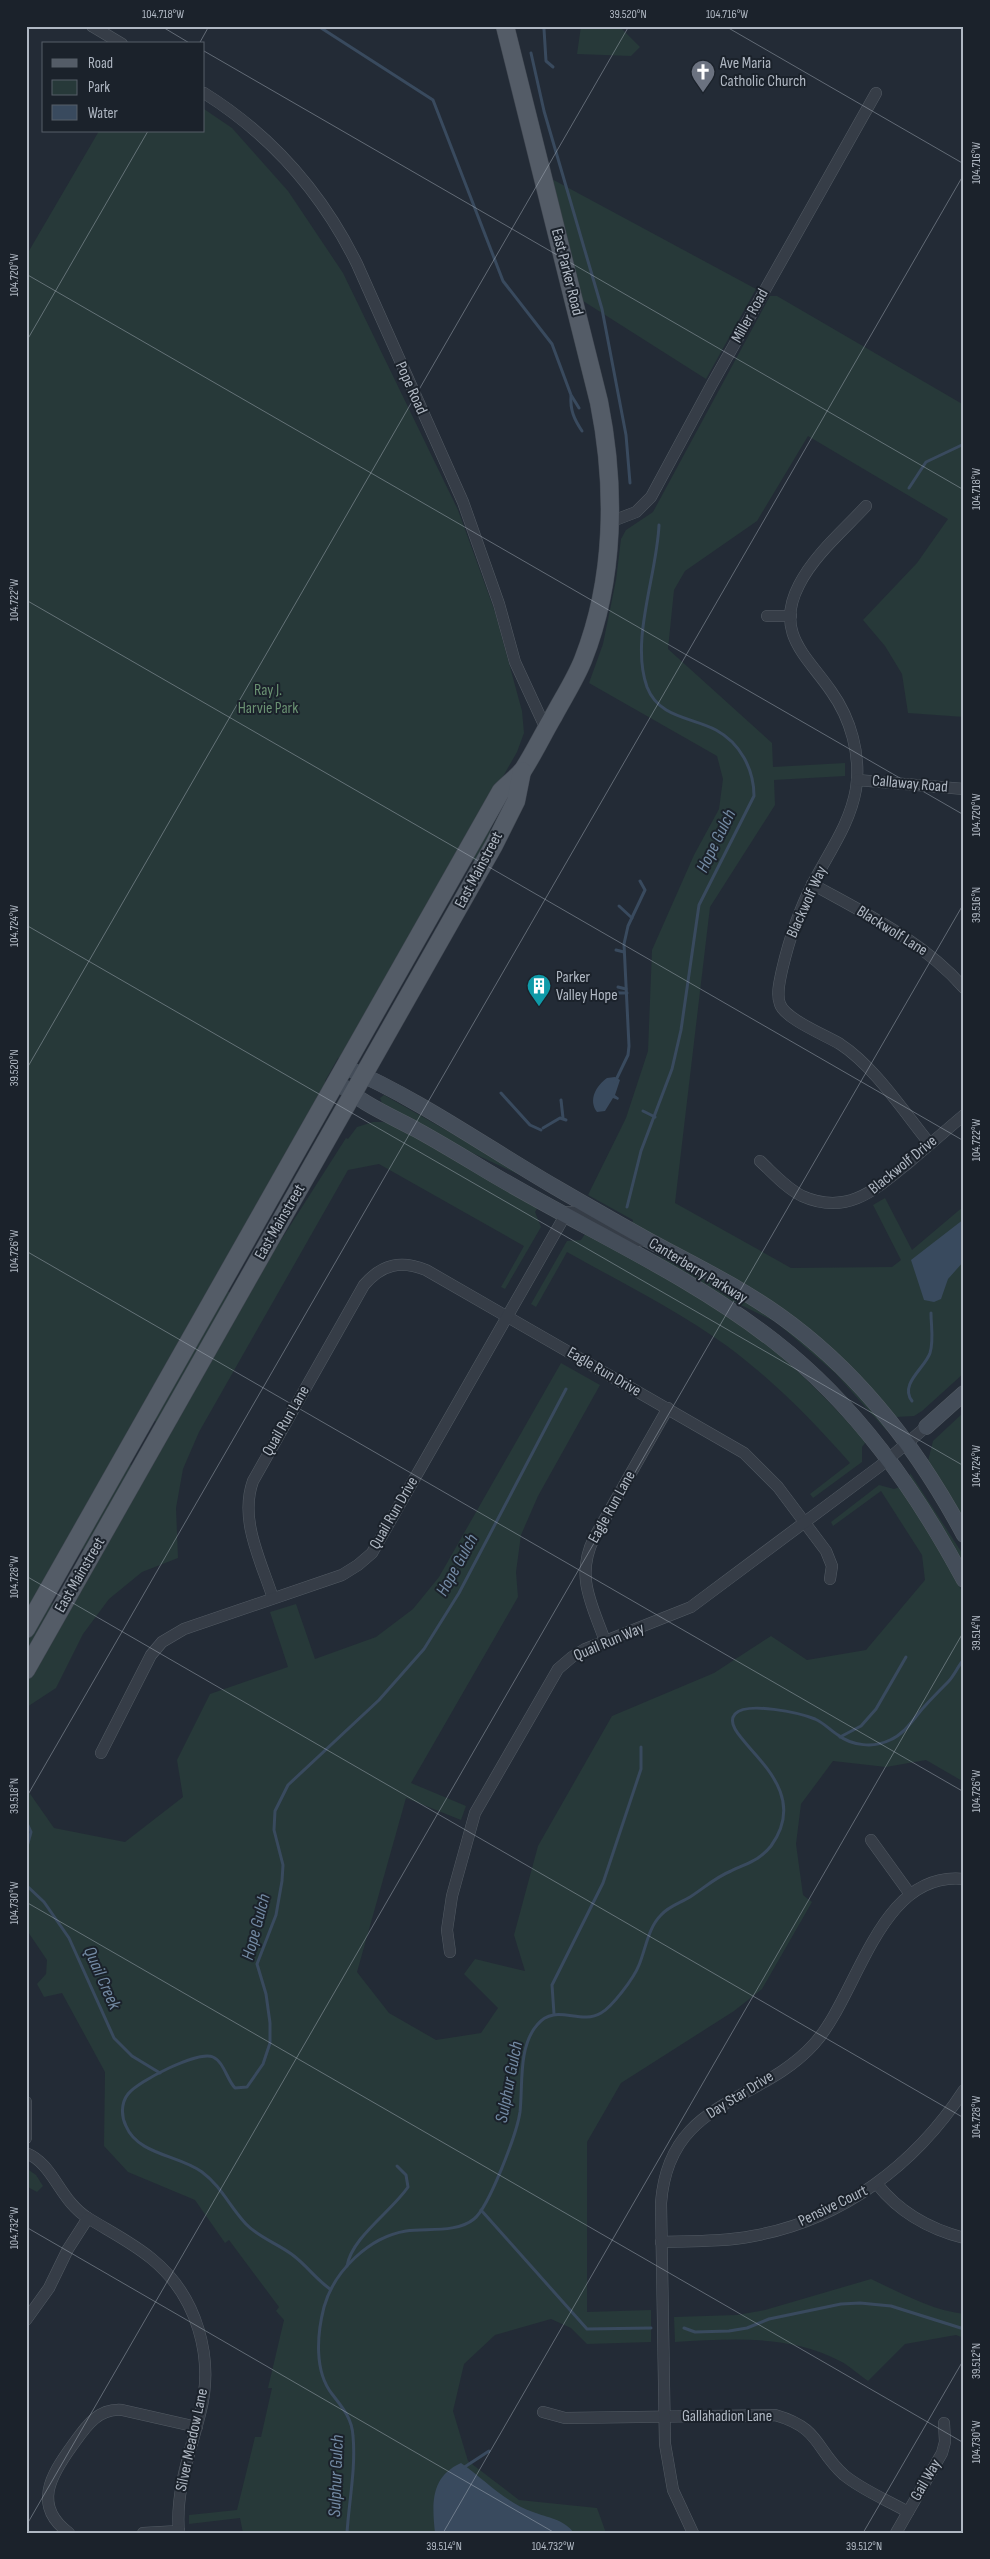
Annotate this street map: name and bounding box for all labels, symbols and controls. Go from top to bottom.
text: 104.718°W [142,7,184,22]
text: 39.520°N [609,7,647,22]
text: 104.716°W [706,7,748,22]
legend [42,42,205,132]
text: Road [88,54,113,73]
place label: Ave Maria Catholic Church [719,54,806,91]
church icon: Ave Maria Catholic Church [690,59,716,93]
text: Park [88,78,110,97]
text: Water [88,104,119,123]
text: 104.716°W [969,142,984,184]
street label: East Parker Road [547,226,587,318]
text: 104.720°W [7,253,22,296]
street label: Miller Road [727,286,773,346]
street label: Pope Road [391,359,431,417]
text: 104.718°W [969,468,984,510]
text: 104.722°W [7,579,22,621]
park label: Ray J. Harvie Park [238,681,298,718]
street label: Callaway Road [871,771,949,797]
text: 104.720°W [969,793,984,836]
water label: Hope Gulch [692,806,740,876]
street label: East Mainstreet [451,828,507,911]
street label: Blackwolf Way [783,863,831,941]
text: 39.516°N [969,887,984,923]
street label: Blackwolf Lane [853,902,931,960]
text: 104.724°W [7,905,22,947]
place label: Parker Valley Hope [556,968,618,1005]
building icon: Parker Valley Hope [526,973,552,1007]
text: 39.520°N [7,1049,22,1087]
text: 104.722°W [969,1119,984,1161]
street label: Blackwolf Drive [865,1132,941,1198]
street label: East Mainstreet [251,1181,309,1263]
text: 104.726°W [7,1229,22,1272]
street label: Canterberry Parkway [645,1234,751,1308]
street label: Eagle Run Drive [564,1343,644,1401]
street label: Quail Run Lane [258,1382,314,1460]
text: 104.724°W [969,1445,984,1487]
street label: Eagle Run Lane [584,1468,640,1546]
street label: Quail Run Drive [366,1473,422,1553]
water label: Hope Gulch [431,1530,483,1600]
street label: East Mainstreet [51,1534,109,1616]
text: 104.728°W [7,1555,22,1598]
text: 39.514°N [969,1615,984,1651]
street label: Quail Run Way [571,1619,647,1665]
text: 104.726°W [969,1769,984,1812]
text: 39.518°N [7,1778,22,1814]
text: 104.730°W [7,1881,22,1925]
water label: Hope Gulch [237,1891,275,1962]
water label: Quail Creek [79,1943,126,2014]
water label: Sulphur Gulch [491,2039,527,2124]
street label: Day Star Drive [703,2067,777,2123]
text: 104.728°W [969,2095,984,2138]
street label: Pensive Court [795,2181,871,2231]
text: 104.732°W [7,2206,22,2249]
text: 39.512°N [969,2343,984,2379]
street label: Silver Meadow Lane [172,2387,212,2493]
street label: Gallahadion Lane [682,2407,772,2426]
text: 104.730°W [969,2420,984,2464]
water label: Sulphur Gulch [324,2434,348,2518]
street label: Gail Way [907,2456,945,2504]
text: 39.514°N [426,2539,462,2554]
text: 104.732°W [532,2539,575,2554]
text: 39.512°N [846,2539,882,2554]

